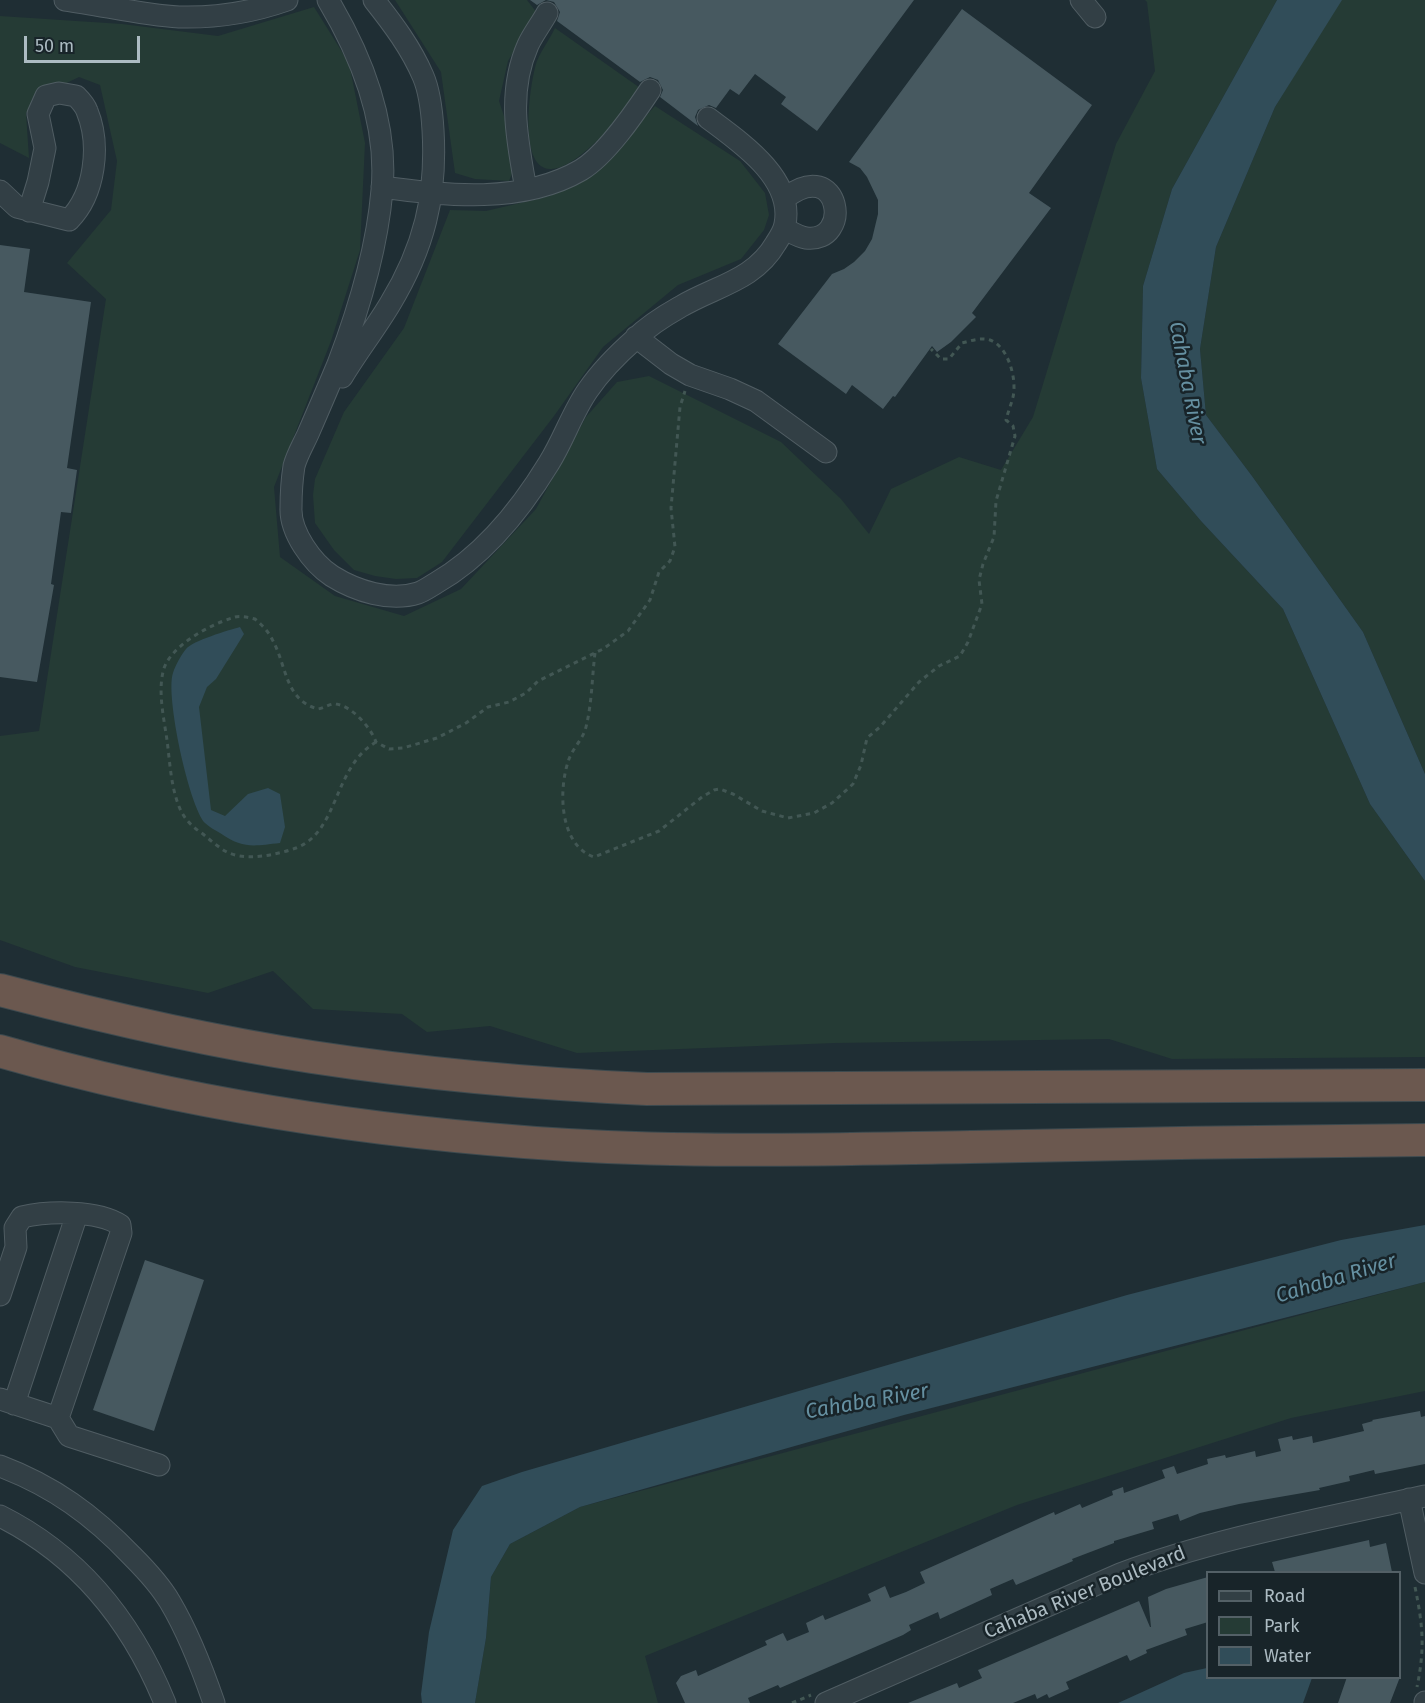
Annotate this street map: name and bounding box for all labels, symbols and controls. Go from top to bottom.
scale bar [27,24,142,62]
text: 50 m [35,35,74,57]
water label: Cahaba River [1163,320,1211,446]
water label: Cahaba River [1273,1249,1399,1309]
water label: Cahaba River [804,1379,930,1425]
street label: Cahaba River Boulevard [981,1542,1189,1644]
legend [1206,1571,1401,1679]
text: Road [1264,1585,1306,1607]
text: Park [1264,1615,1299,1637]
text: Water [1264,1645,1311,1667]

